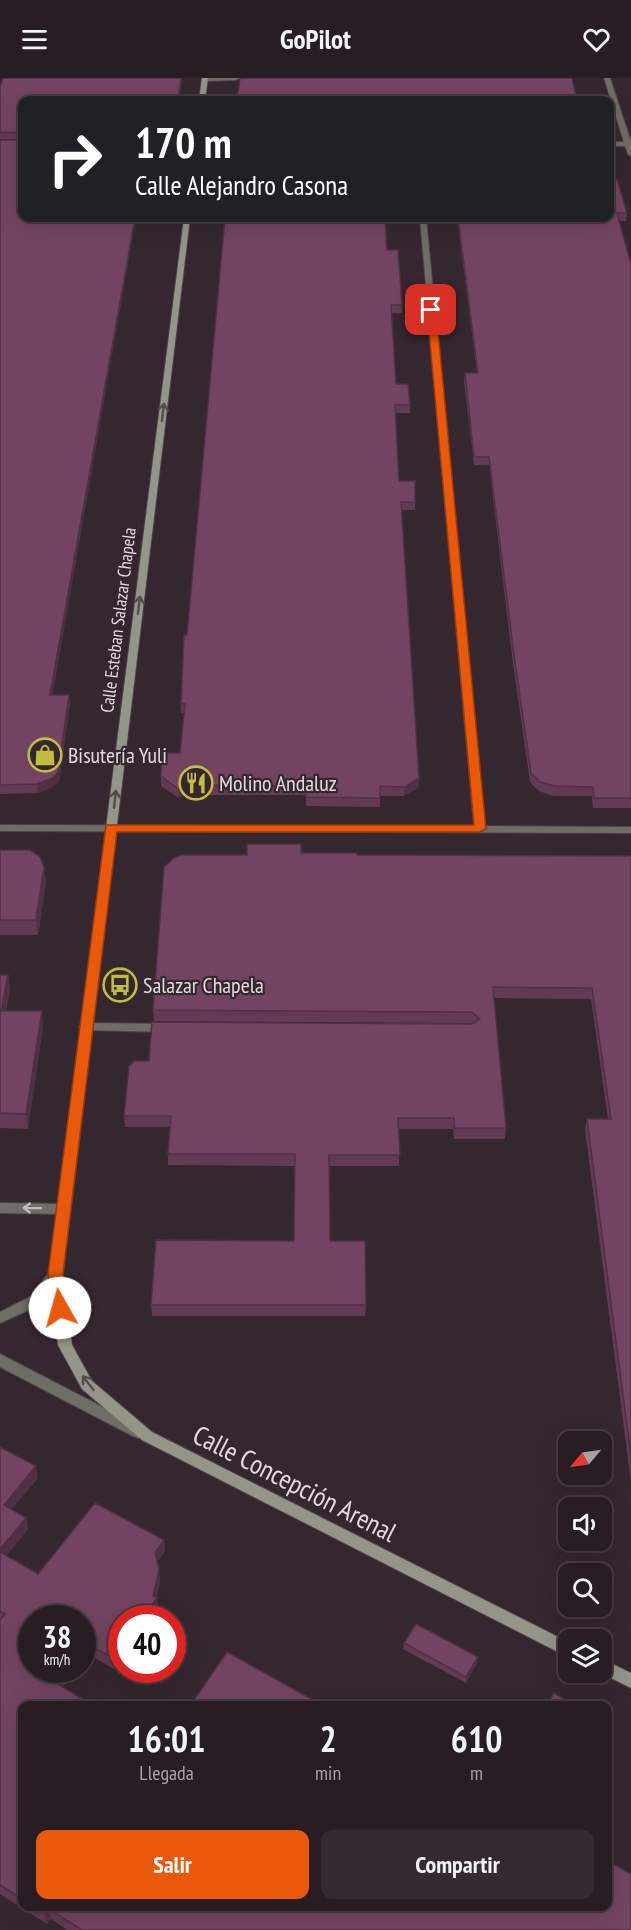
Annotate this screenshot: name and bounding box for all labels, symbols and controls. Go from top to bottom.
text: GoPilot [280,22,351,56]
icon: menu [18,23,51,56]
icon: heart [580,23,613,56]
text: 170 m [135,115,232,170]
icon: right [36,120,114,198]
text: Calle Alejandro Casona [135,168,348,202]
pin [405,284,456,335]
icon: arrive [414,293,447,326]
one-way arrow [158,402,169,422]
street label: Calle Esteban Salazar Chapela [95,526,141,714]
one-way arrow [134,596,145,616]
shop icon: Bisutería Yuli [27,737,63,773]
place label: Bisutería Yuli [68,741,167,769]
restaurant icon: Molino Andaluz [178,765,214,801]
place label: Molino Andaluz [219,769,337,797]
one-way arrow [109,789,120,809]
bus stop icon: Salazar Chapela [102,967,138,1003]
place label: Salazar Chapela [143,971,264,999]
one-way arrow [22,1202,42,1214]
position arrow [28,1276,92,1340]
one-way arrow [81,1375,94,1391]
street label: Calle Concepción Arenal [188,1417,403,1549]
north arrow [558,1431,612,1485]
map controls [558,1431,612,1683]
button: sound [558,1497,612,1551]
button: search [558,1563,612,1617]
speed limit sign: 40 [108,1605,186,1683]
text: 38 [43,1617,71,1656]
button: layers [558,1629,612,1683]
text: km/h [44,1650,70,1669]
text: 16:01 [128,1715,205,1762]
text: 2 [319,1715,337,1762]
text: 610 [451,1715,502,1762]
text: Llegada [139,1760,194,1786]
text: min [315,1760,341,1786]
text: m [470,1760,483,1786]
button: Salir [36,1830,309,1899]
button: Compartir [321,1830,594,1899]

